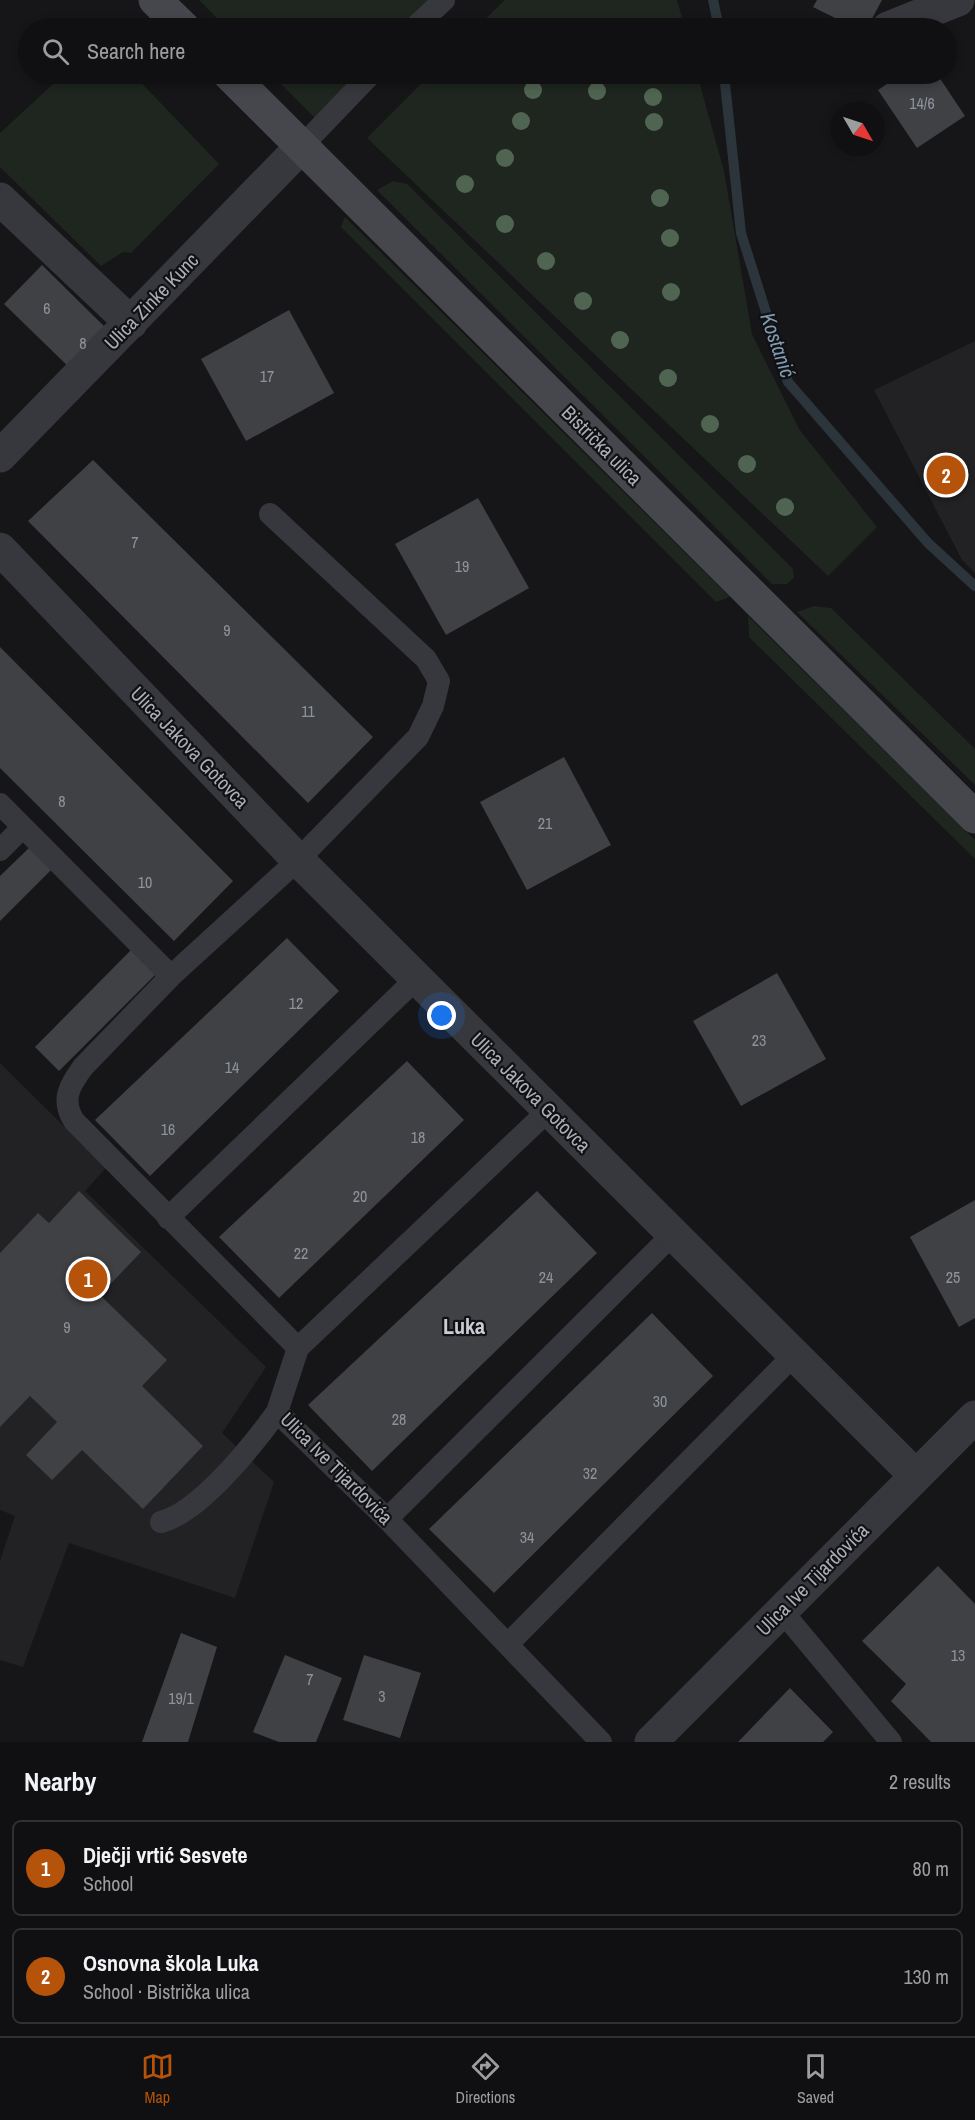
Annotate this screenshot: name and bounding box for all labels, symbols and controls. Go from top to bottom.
search box [18,18,957,84]
icon: search [39,35,72,68]
text: Search here [87,36,185,66]
house number: 14/6 [909,92,935,114]
north arrow [831,102,885,156]
street label: Ulica Zinke Kunc [98,247,204,355]
house number: 6 [43,297,51,319]
water label: Kostanić [753,309,803,382]
house number: 8 [79,332,87,354]
house number: 17 [260,365,274,387]
street label: Bistrička ulica [556,399,648,491]
pin: 2 [926,452,966,498]
house number: 7 [131,531,139,553]
house number: 19 [455,555,469,577]
house number: 9 [223,619,231,641]
street label: Ulica Jakova Gotovca [125,680,255,814]
house number: 11 [301,700,316,722]
house number: 8 [58,790,66,812]
house number: 21 [538,812,553,834]
house number: 10 [138,871,152,893]
house number: 12 [289,992,303,1014]
your location [427,1001,456,1030]
street label: Ulica Jakova Gotovca [465,1026,597,1158]
house number: 23 [752,1029,766,1051]
house number: 14 [225,1056,239,1078]
house number: 16 [161,1118,175,1140]
house number: 18 [411,1126,425,1148]
house number: 20 [353,1185,367,1207]
house number: 22 [294,1242,308,1264]
pin: 1 [68,1256,107,1302]
house number: 24 [539,1266,553,1288]
house number: 25 [946,1266,960,1288]
district label: Luka [443,1311,485,1341]
house number: 9 [63,1316,71,1338]
house number: 30 [653,1390,667,1412]
street label: Ulica Ive Tijardovića [275,1406,399,1530]
house number: 28 [392,1408,406,1430]
house number: 32 [583,1462,597,1484]
street label: Ulica Ive Tijardovića [750,1517,874,1641]
house number: 34 [520,1526,534,1548]
house number: 13 [951,1644,965,1666]
house number: 7 [306,1668,314,1690]
house number: 3 [378,1685,386,1707]
house number: 19/1 [168,1687,194,1709]
text: Nearby [24,1764,96,1799]
text: 2 results [889,1768,951,1795]
text: Dječji vrtić Sesvete [83,1840,247,1870]
text: 1 [41,1855,50,1882]
text: 80 m [913,1855,949,1882]
text: School [83,1870,133,1897]
text: Osnovna škola Luka [83,1948,258,1978]
text: 2 [41,1963,50,1990]
text: 130 m [903,1963,949,1990]
text: School · Bistrička ulica [83,1978,250,2005]
tab: Map [141,2050,174,2108]
tab: Directions [455,2050,515,2108]
tab: Saved [797,2050,834,2108]

